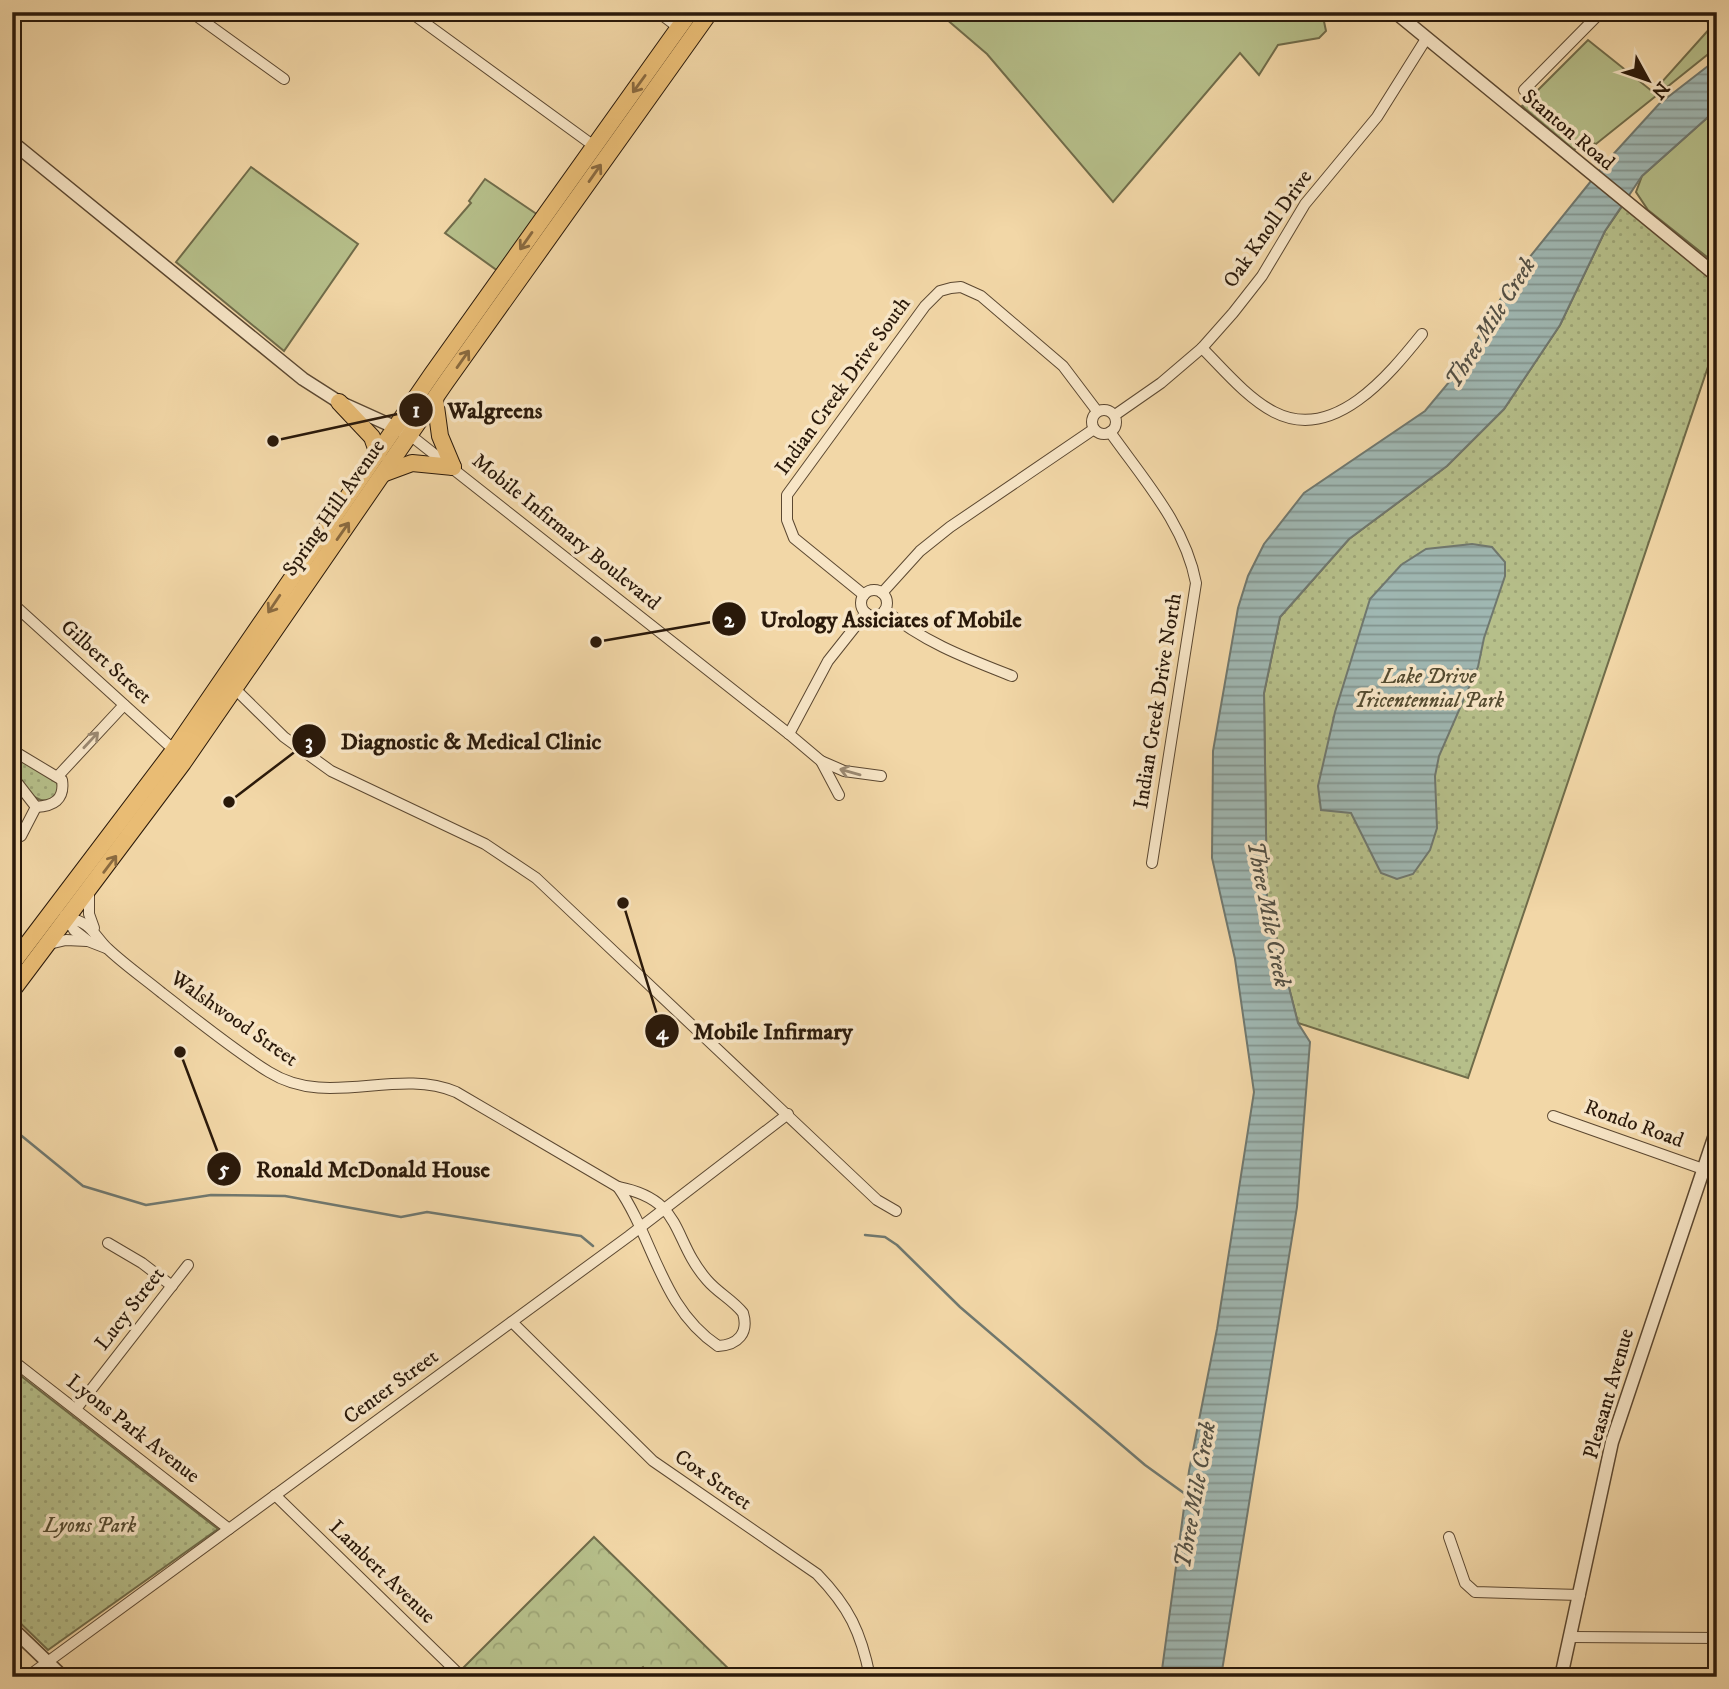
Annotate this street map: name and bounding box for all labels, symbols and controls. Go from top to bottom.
north arrow [1614,46,1684,116]
one-way arrow [632,74,647,93]
text: N [1646,77,1674,104]
street label: Stanton Road [1516,84,1620,177]
one-way arrow [588,164,602,183]
street label: Oak Knoll Drive [1218,165,1319,293]
one-way arrow [519,231,533,250]
water label: Three Mile Creek [1439,252,1543,394]
street label: Indian Creek Drive South [770,292,916,480]
one-way arrow [456,350,470,369]
callout: Walgreens [398,388,556,432]
text: Walgreens [447,397,543,426]
text: 1 [412,398,420,424]
street label: Spring Hill Avenue [277,434,391,581]
street label: Mobile Infirmary Boulevard [466,448,666,616]
one-way arrow [336,522,350,541]
street label: Indian Creek Drive North [1128,592,1188,810]
one-way arrow [267,594,281,613]
callout: Urology Assiciates of Mobile [711,597,1036,641]
text: Urology Assiciates of Mobile [760,606,1022,635]
text: 2 [724,608,735,634]
street label: Gilbert Street [55,614,157,710]
park label: Lake Drive Tricentennial Park [1354,664,1504,714]
callout: Diagnostic & Medical Clinic [291,719,615,763]
text: Diagnostic & Medical Clinic [341,728,601,757]
text: 3 [305,730,313,756]
one-way arrow [82,732,99,749]
one-way arrow [840,764,862,777]
water label: Three Mile Creek [1240,838,1296,990]
one-way arrow [102,855,117,874]
street label: Walshwood Street [164,965,303,1073]
callout: Mobile Infirmary [645,1009,867,1053]
text: Mobile Infirmary [693,1018,854,1047]
text: 4 [656,1020,669,1046]
street label: Rondo Road [1581,1094,1688,1154]
callout: Ronald McDonald House [207,1147,503,1191]
text: Ronald McDonald House [256,1156,490,1185]
text: 5 [218,1157,230,1183]
street label: Lucy Street [89,1262,171,1356]
street label: Pleasant Avenue [1578,1325,1640,1462]
street label: Center Street [338,1344,444,1430]
street label: Lyons Park Avenue [61,1369,205,1489]
water label: Three Mile Creek [1169,1419,1223,1571]
street label: Cox Street [669,1444,757,1516]
park label: Lyons Park [43,1513,136,1539]
street label: Lambert Avenue [323,1515,441,1629]

